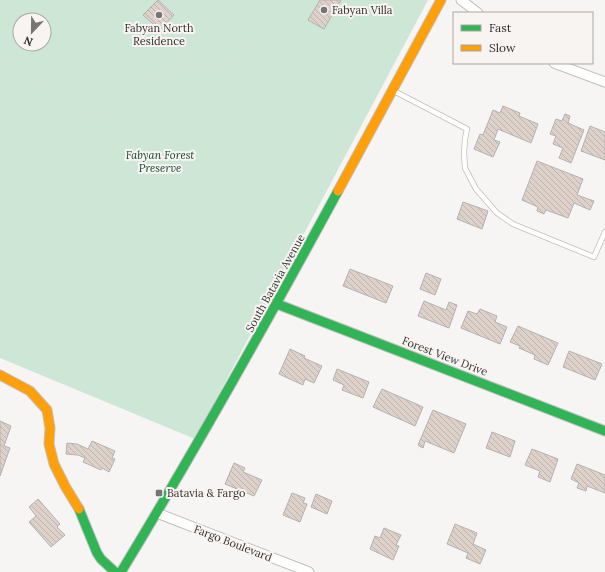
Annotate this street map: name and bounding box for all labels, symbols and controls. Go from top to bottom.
place label: Fabyan Villa [332,3,393,17]
marker: Fabyan Villa [319,5,329,15]
marker: Fabyan North Residence [154,10,164,20]
north arrow [12,12,52,52]
legend [453,12,593,64]
text: Fast [489,20,512,35]
place label: Fabyan North Residence [124,21,194,48]
text: N [21,33,35,49]
text: Slow [489,40,516,55]
park label: Fabyan Forest Preserve [126,148,194,175]
street label: South Batavia Avenue [242,232,308,334]
street label: Forest View Drive [400,333,490,379]
place label: Batavia & Fargo [167,486,245,500]
marker: Batavia & Fargo [154,488,164,498]
street label: Fargo Boulevard [192,522,274,564]

